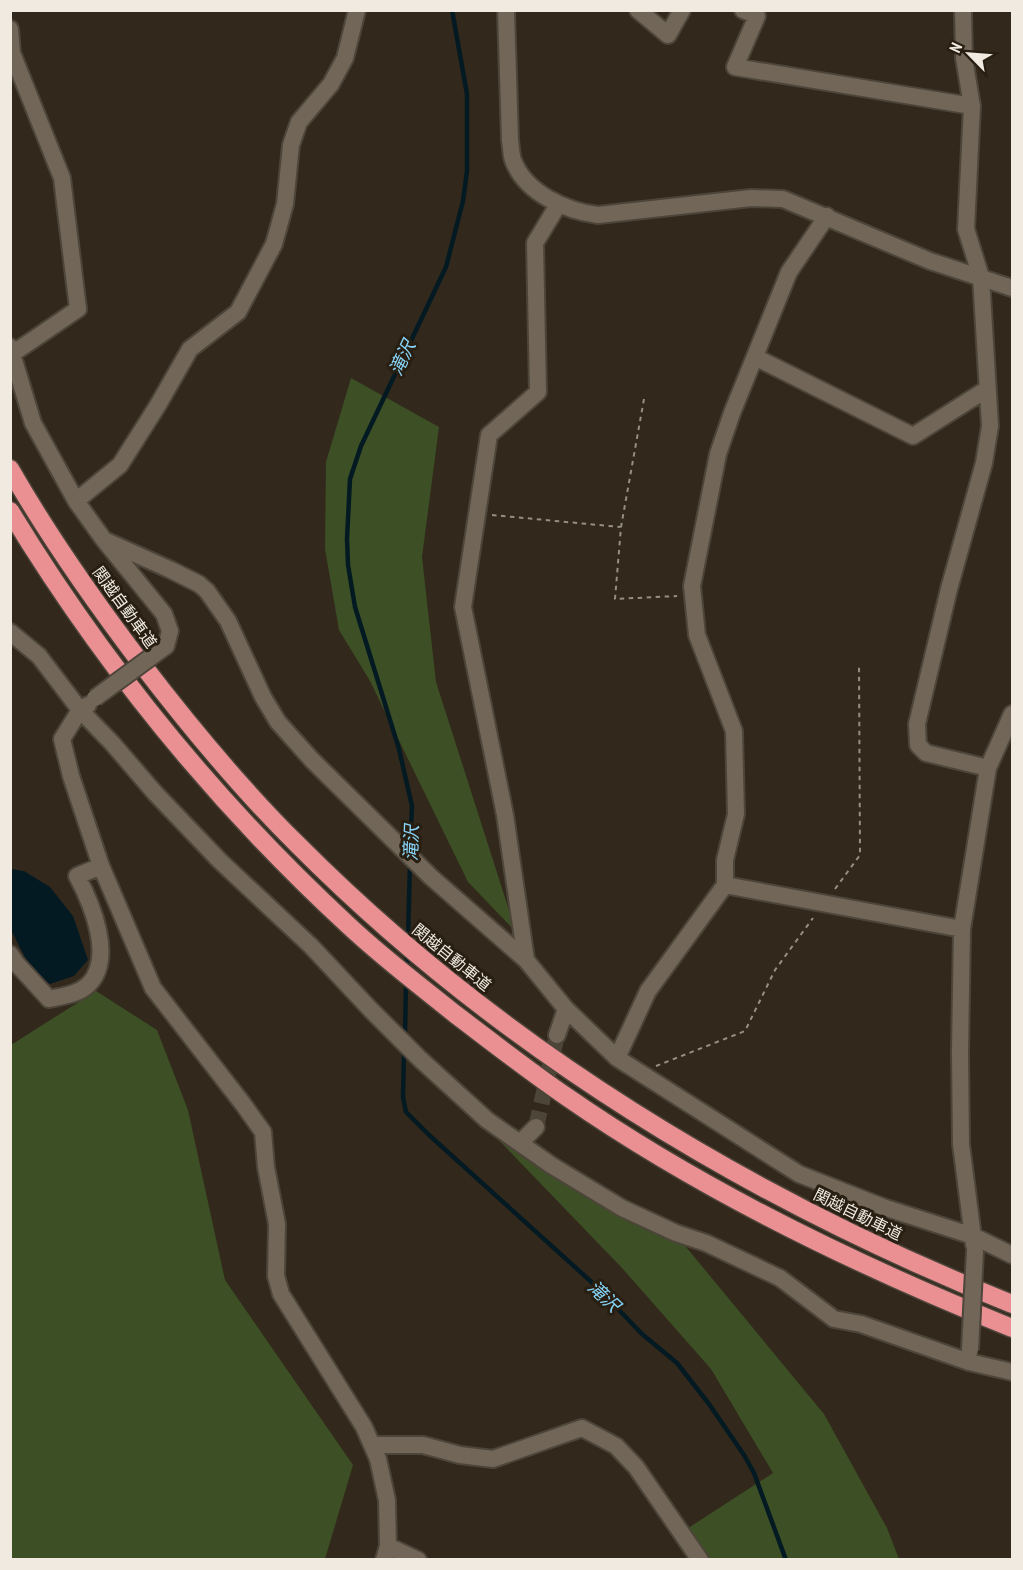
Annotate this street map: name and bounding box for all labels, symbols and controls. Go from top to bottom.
north arrow [939,24,999,84]
text: N [945,40,966,56]
water label: 滝沢 [384,335,421,379]
street label: 関越自動車道 [89,562,161,652]
water label: 滝沢 [399,823,423,861]
street label: 関越自動車道 [408,919,496,995]
street label: 関越自動車道 [810,1184,906,1244]
water label: 滝沢 [583,1275,626,1318]

